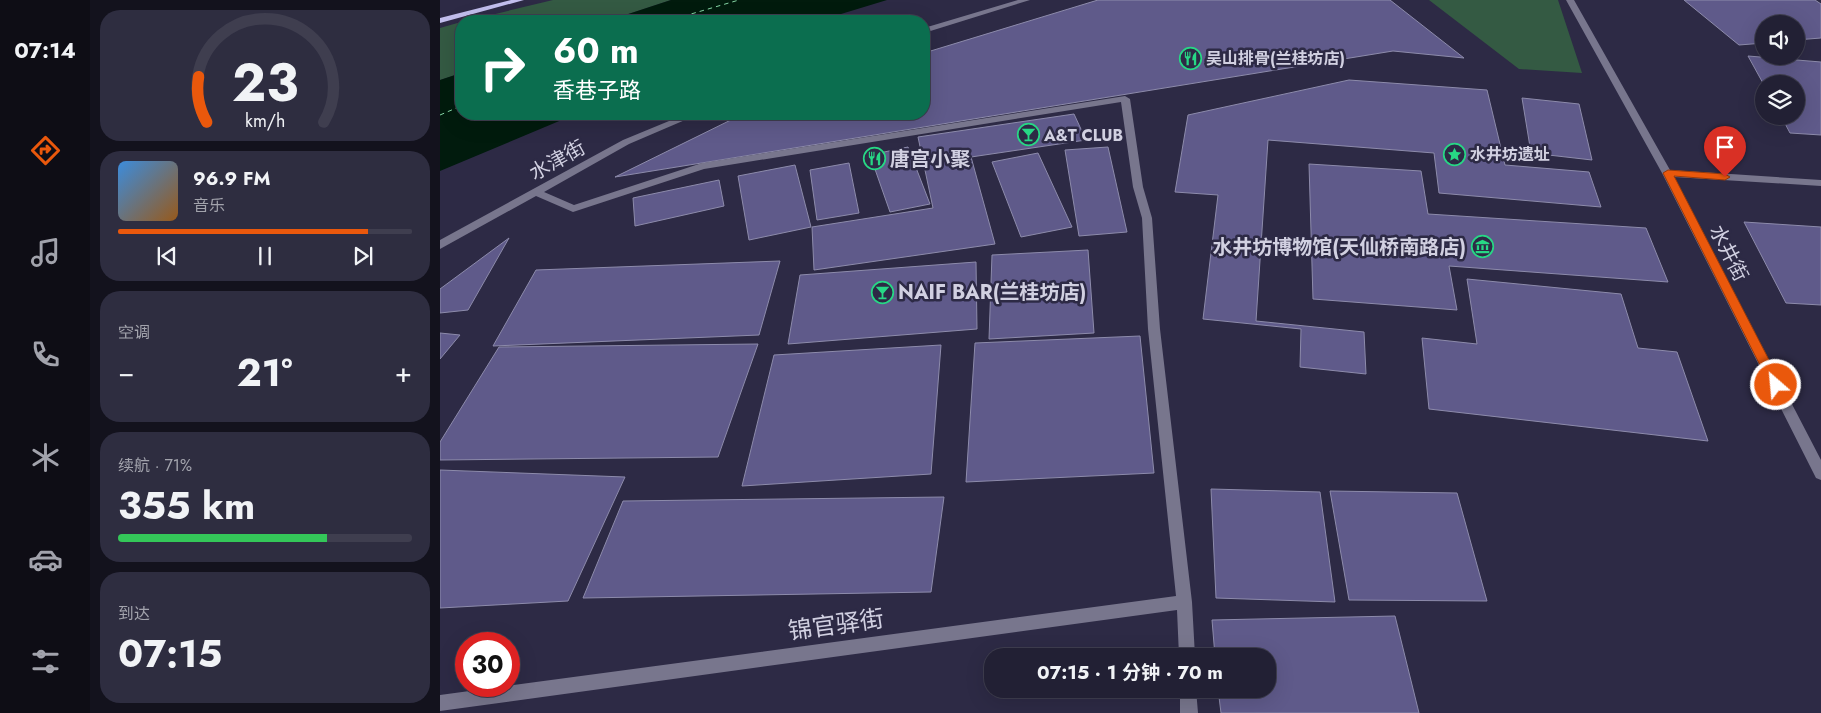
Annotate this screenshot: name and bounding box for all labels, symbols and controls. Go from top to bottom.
map controls [1755,15,1805,125]
button: sound [1755,15,1805,65]
text: 60 m [553,26,639,76]
text: 07:14 [14,34,76,66]
icon: right [470,35,535,100]
text: 23 [232,45,298,121]
restaurant icon: 吴山排骨(兰桂坊店) [1178,46,1202,70]
place label: 吴山排骨(兰桂坊店) [1206,47,1345,70]
text: 香巷子路 [553,74,641,106]
button: layers [1755,75,1805,125]
text: km/h [245,108,285,134]
bar icon: A&T CLUB [1016,123,1040,147]
place label: A&T CLUB [1043,124,1123,147]
pin [1704,126,1746,177]
icon: directions [28,133,63,168]
street label: 水津街 [524,133,591,188]
icon: arrive [1711,133,1739,161]
place icon: 水井坊遗址 [1442,142,1466,166]
place label: 水井坊遗址 [1470,143,1550,166]
place label: 唐宫小聚 [890,145,971,174]
restaurant icon: 唐宫小聚 [862,147,886,171]
text: 96.9 FM [193,165,270,192]
text: 音乐 [193,194,225,217]
street label: 水井街 [1702,220,1755,287]
place label: 水井坊博物馆(天仙桥南路店) [1212,233,1466,262]
icon: music [28,235,63,270]
museum icon: 水井坊博物馆(天仙桥南路店) [1470,235,1494,259]
icon: previous [153,242,181,270]
icon: pause [251,242,279,270]
icon: next [349,242,377,270]
place label: NAIF BAR(兰桂坊店) [898,278,1086,307]
bar icon: NAIF BAR(兰桂坊店) [870,280,894,304]
text: 空调 [118,321,150,344]
icon: phone [28,337,63,372]
text: 21° [237,345,292,400]
text: − [118,352,135,393]
text: + [395,352,412,393]
position arrow [1749,358,1801,410]
icon: climate [28,440,63,475]
text: 续航 · 71% [118,454,192,477]
text: 355 km [118,478,255,533]
icon: car [28,542,63,577]
street label: 锦官驿街 [786,600,886,649]
text: 到达 [118,602,150,625]
text: 07:15 [118,626,222,681]
speed limit sign: 30 [455,632,520,697]
icon: filters [28,644,63,679]
text: 07:15 · 1 分钟 · 70 m [1037,659,1223,686]

